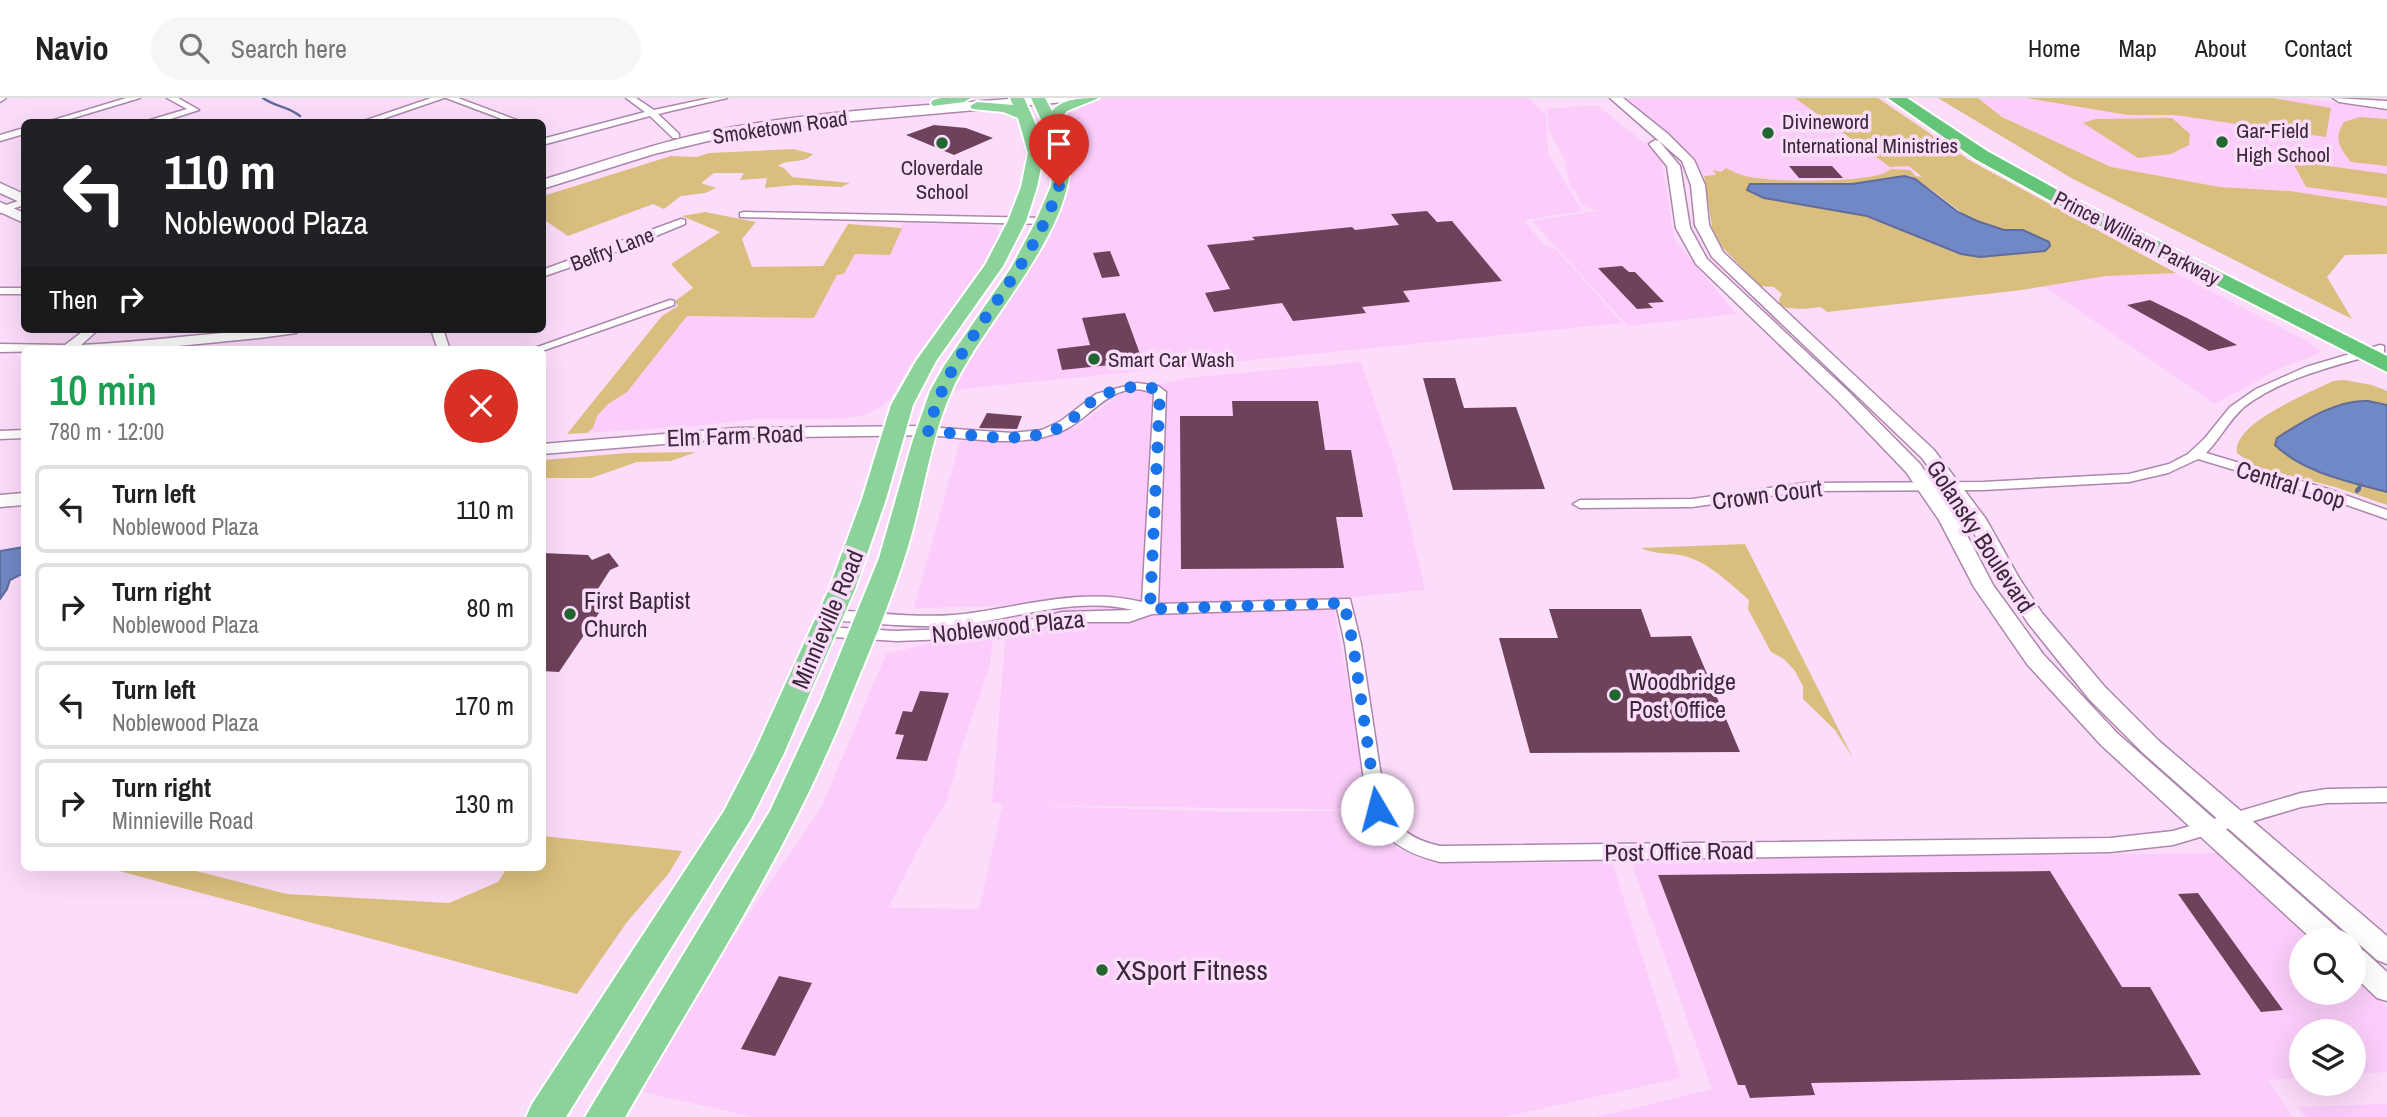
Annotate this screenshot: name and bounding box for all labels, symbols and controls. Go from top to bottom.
search box [151,17,641,80]
text: Navio [35,26,109,70]
icon: search [175,29,213,67]
text: Search here [231,31,347,66]
text: Home [2028,32,2080,64]
text: Map [2118,32,2157,64]
text: About [2195,32,2246,64]
text: Contact [2284,32,2352,64]
street label: Smoketown Road [711,103,849,151]
place label: Divineword International Ministries [1782,107,1958,160]
pin [1029,114,1089,186]
place label: Gar-Field High School [2236,116,2330,169]
icon: arrive [1040,125,1078,163]
marker: Divineword International Ministries [1760,125,1776,141]
marker: Gar-Field High School [2214,134,2230,150]
marker: Cloverdale School [934,135,950,151]
text: 110 m [164,138,276,204]
icon: left [49,147,140,238]
place label: Cloverdale School [901,153,983,206]
street label: Prince William Parkway [2049,184,2225,293]
text: Noblewood Plaza [164,201,368,244]
street label: Belfry Lane [566,220,658,278]
icon: right [112,280,150,318]
text: Then [49,282,98,317]
place label: Smart Car Wash [1108,345,1235,374]
marker: Smart Car Wash [1086,351,1102,367]
text: 10 min [49,362,157,418]
button: close [444,369,518,443]
text: 780 m · 12:00 [49,416,164,447]
street label: Elm Farm Road [666,417,804,453]
street label: Central Loop [2232,452,2350,516]
street label: Golansky Boulevard [1920,453,2042,619]
street label: Crown Court [1710,471,1824,517]
text: Turn left [112,476,196,511]
icon: left [53,490,91,528]
text: 110 m [456,492,514,527]
text: Noblewood Plaza [112,511,259,542]
street label: Minnieville Road [783,545,871,693]
text: Turn right [112,574,211,609]
place label: First Baptist Church [584,584,691,644]
icon: right [53,588,91,626]
text: 80 m [467,590,514,625]
street label: Noblewood Plaza [930,602,1086,650]
marker: First Baptist Church [562,606,578,622]
text: Noblewood Plaza [112,609,259,640]
place label: Woodbridge Post Office [1629,665,1736,725]
text: Turn left [112,672,196,707]
icon: left [53,686,91,724]
marker: Woodbridge Post Office [1607,687,1623,703]
text: 170 m [455,688,514,723]
text: Noblewood Plaza [112,707,259,738]
text: Turn right [112,770,211,805]
position arrow [1340,772,1414,846]
icon: right [53,784,91,822]
text: 130 m [455,786,514,821]
text: Minnieville Road [112,805,254,836]
street label: Post Office Road [1604,834,1754,868]
map controls [2289,928,2366,1096]
button: search [2289,928,2366,1005]
place label: XSport Fitness [1116,951,1268,989]
marker: XSport Fitness [1094,962,1110,978]
button: layers [2289,1019,2366,1096]

